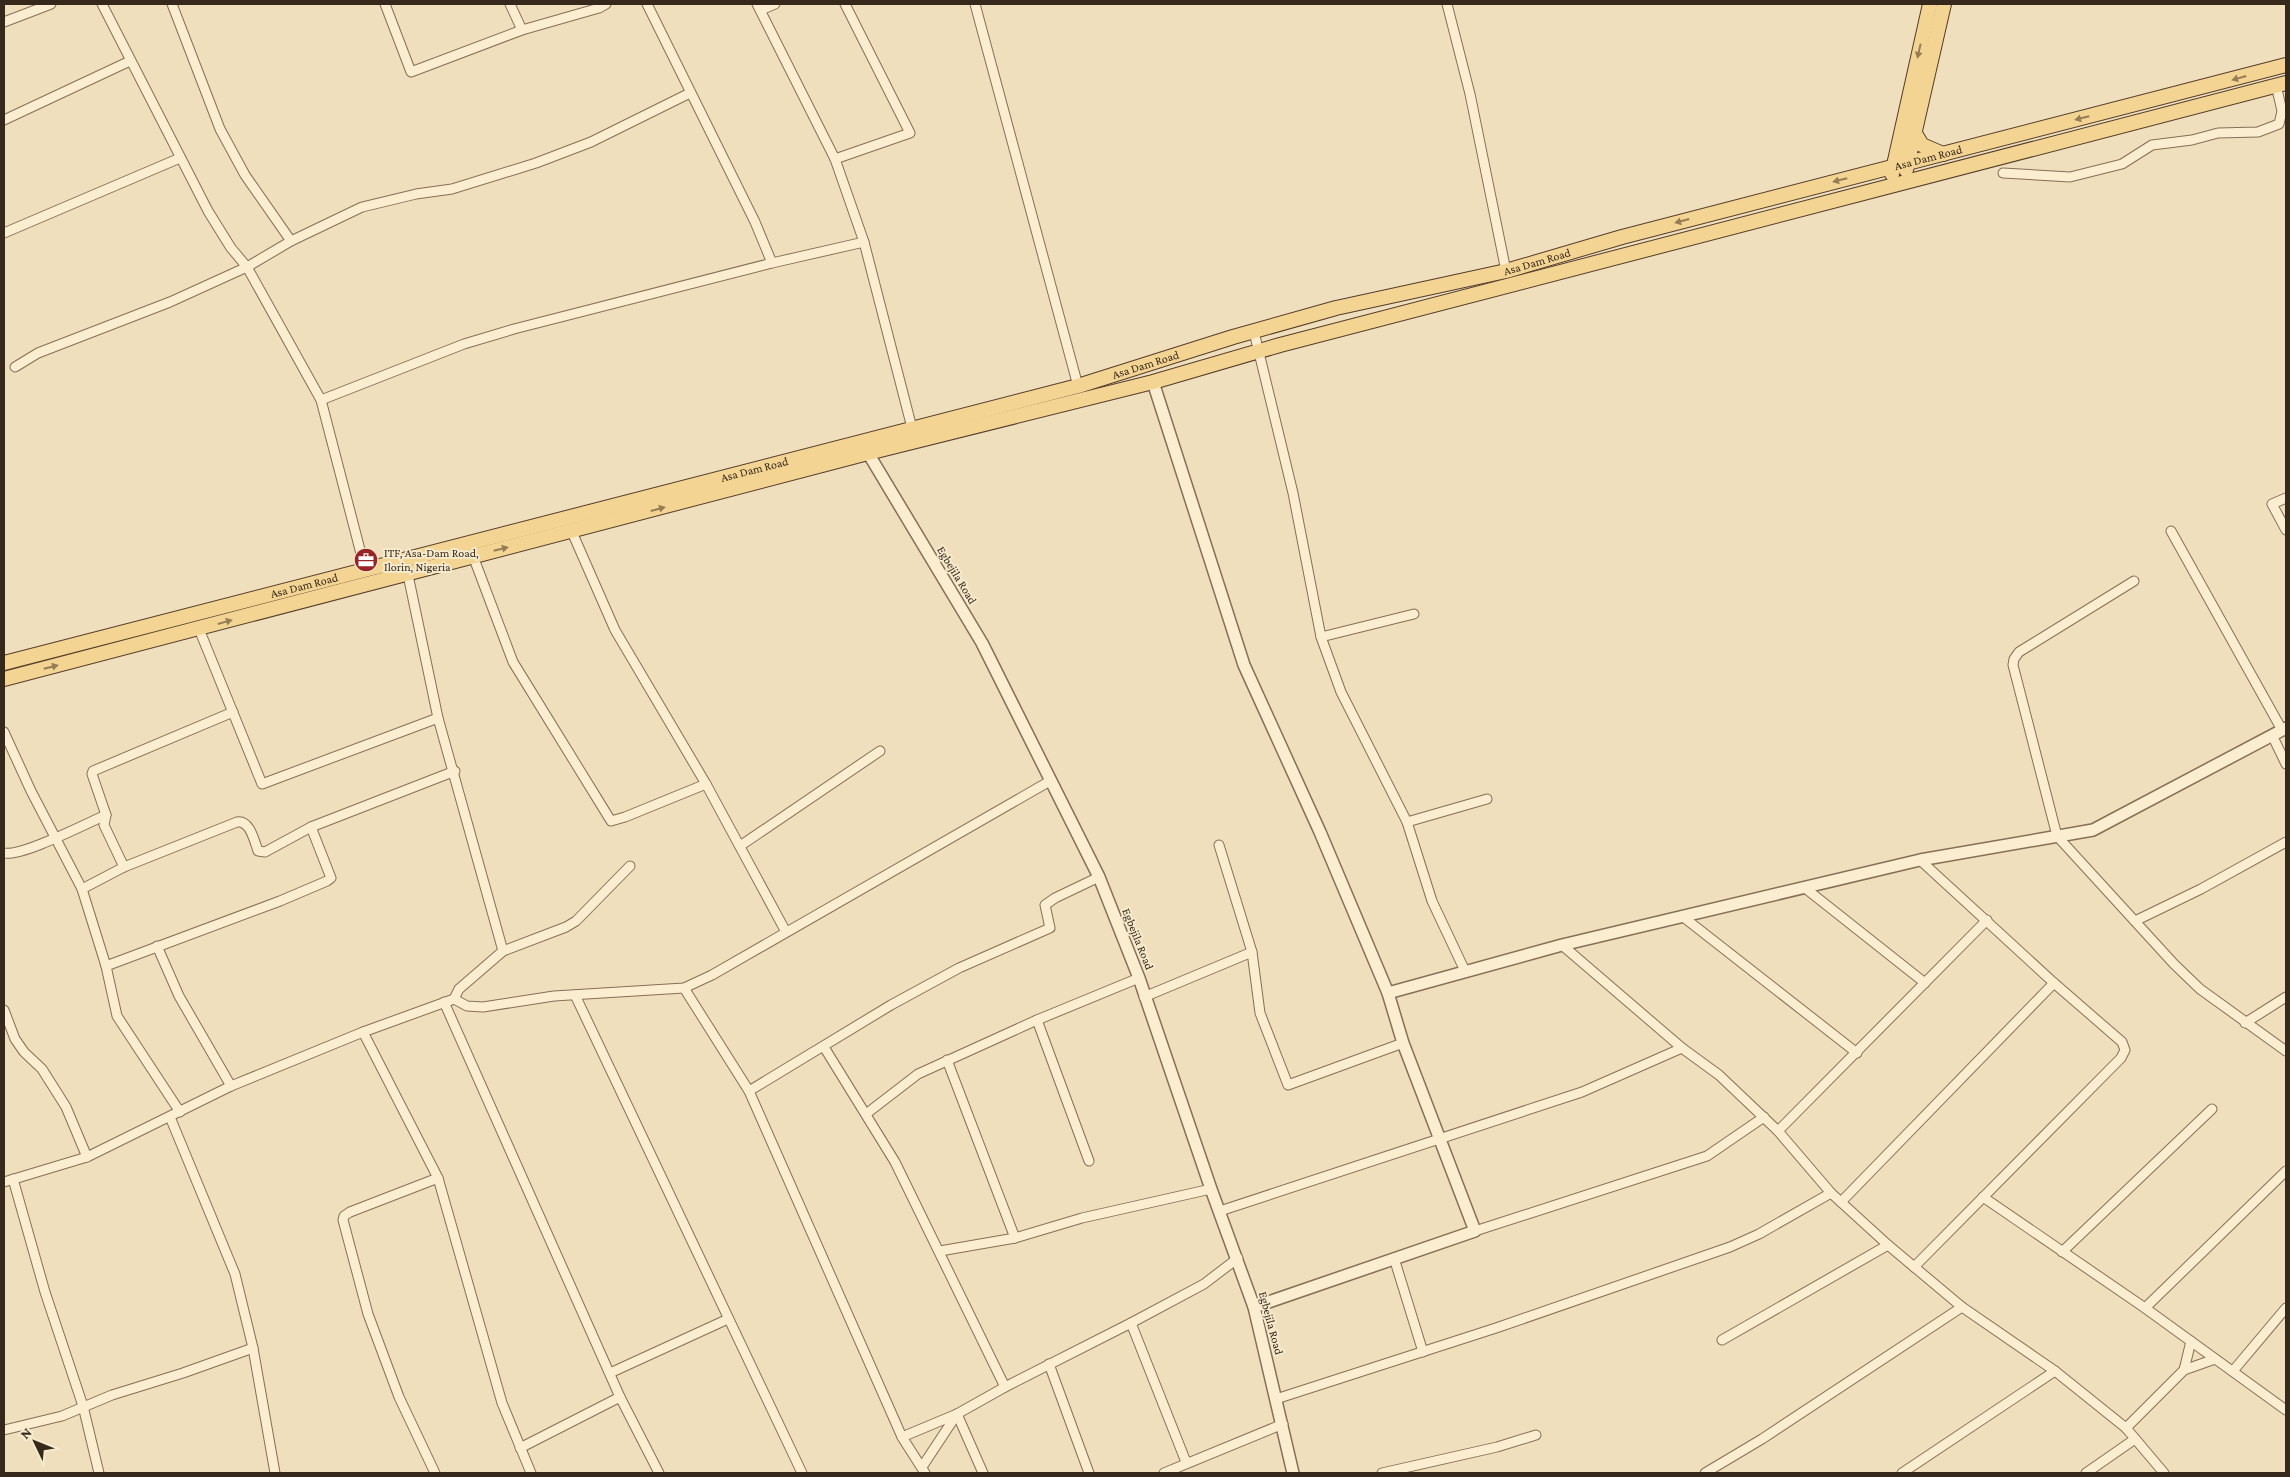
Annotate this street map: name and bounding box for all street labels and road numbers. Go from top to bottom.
street label: Asa Dam Road [1893,142,1964,173]
street label: Asa Dam Road [1502,245,1573,278]
street label: Asa Dam Road [1110,347,1181,382]
street label: Asa Dam Road [719,454,790,485]
street label: Egbejila Road [934,544,980,607]
street label: Asa Dam Road [269,570,340,601]
street label: Egbejila Road [1119,906,1157,972]
street label: Egbejila Road [1256,1290,1286,1357]

